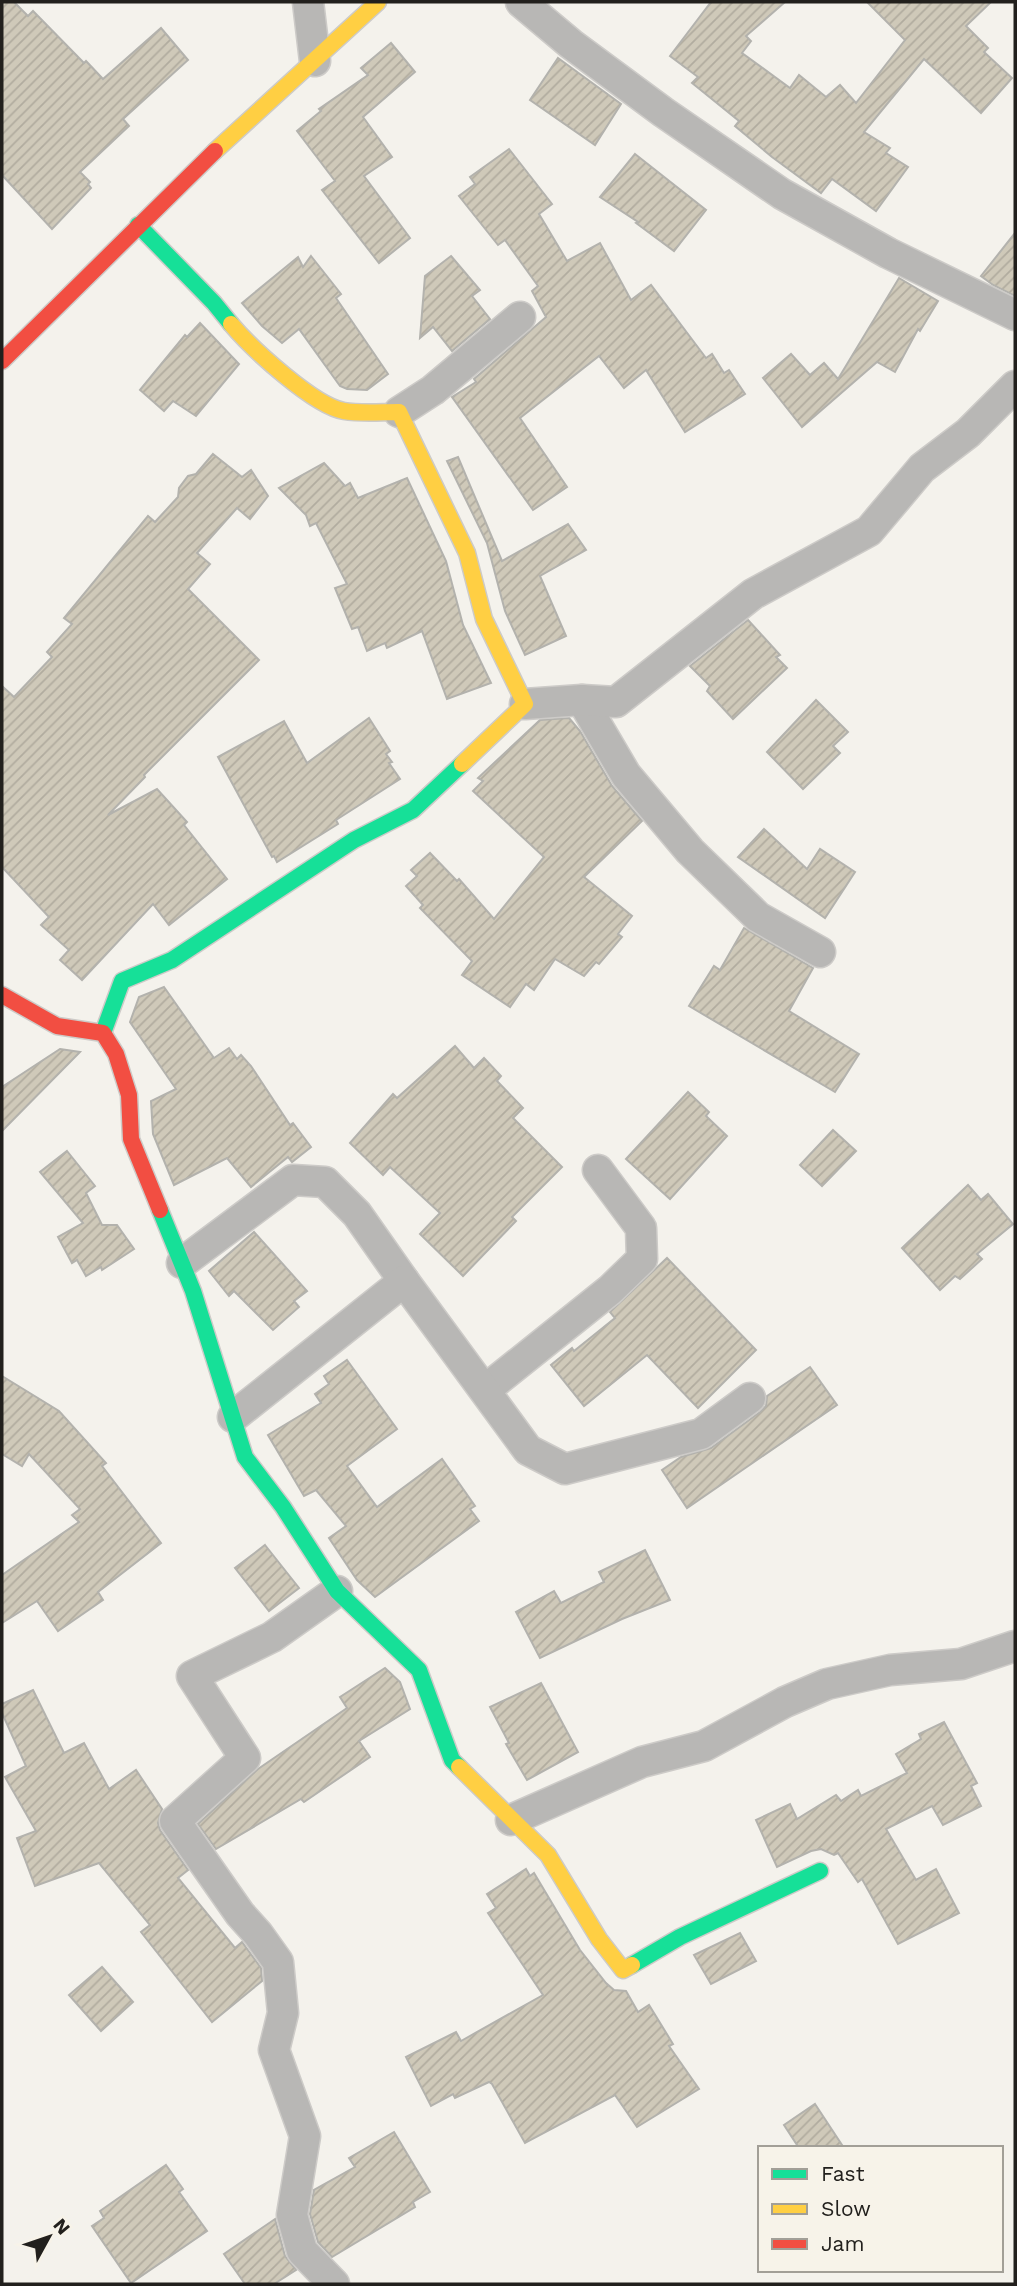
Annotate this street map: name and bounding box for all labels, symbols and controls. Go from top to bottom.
legend [758,2146,1003,2272]
text: Fast [821,2161,865,2186]
text: Slow [821,2196,871,2221]
north arrow [14,2202,84,2272]
text: N [48,2214,75,2239]
text: Jam [821,2231,864,2256]

